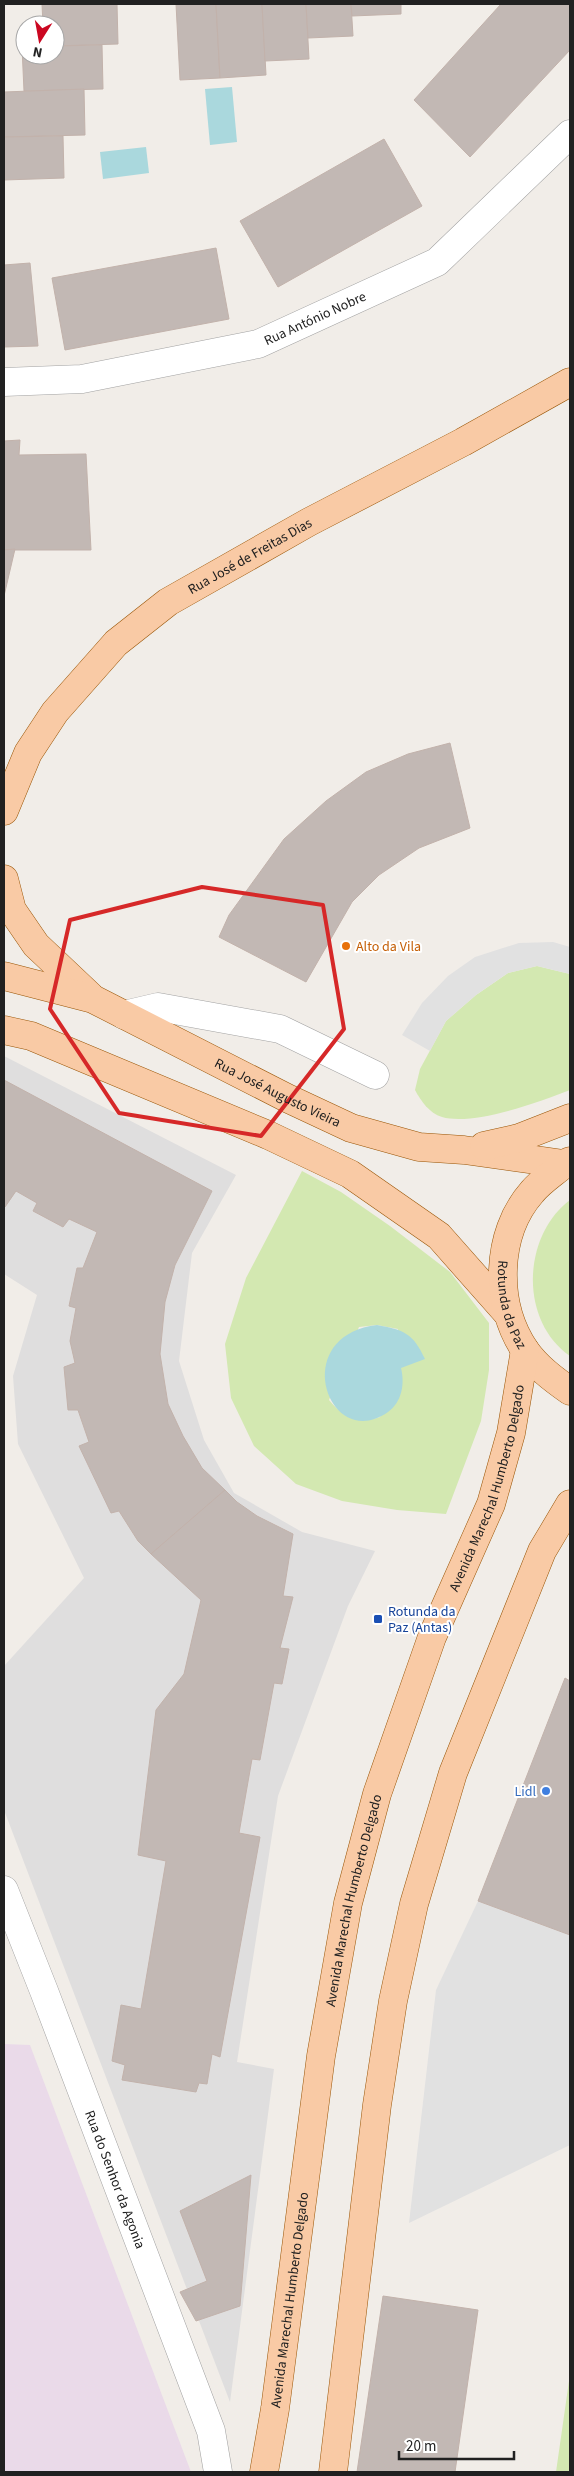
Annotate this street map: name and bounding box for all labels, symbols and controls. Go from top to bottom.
north arrow [15,15,65,65]
text: N [31,41,44,62]
street label: Rua António Nobre [261,287,370,351]
street label: Rua José de Freitas Dias [184,513,316,600]
place label: Alto da Vila [356,937,421,957]
marker: Alto da Vila [340,940,352,952]
street label: Rua José Augusto Vieira [211,1054,344,1133]
street label: Rotunda da Paz [492,1260,531,1353]
street label: Avenida Marechal Humberto Delgado [444,1383,530,1595]
place label: Rotunda da Paz (Antas) [388,1602,456,1638]
marker: Rotunda da Paz (Antas) [372,1613,384,1625]
place label: Lidl [514,1782,536,1802]
marker: Lidl [540,1785,552,1797]
street label: Avenida Marechal Humberto Delgado [321,1792,388,2008]
street label: Rua do Senhor da Agonia [79,2108,150,2252]
street label: Avenida Marechal Humberto Delgado [266,2191,314,2409]
scale bar [399,2428,514,2460]
text: 20 m [406,2436,436,2457]

